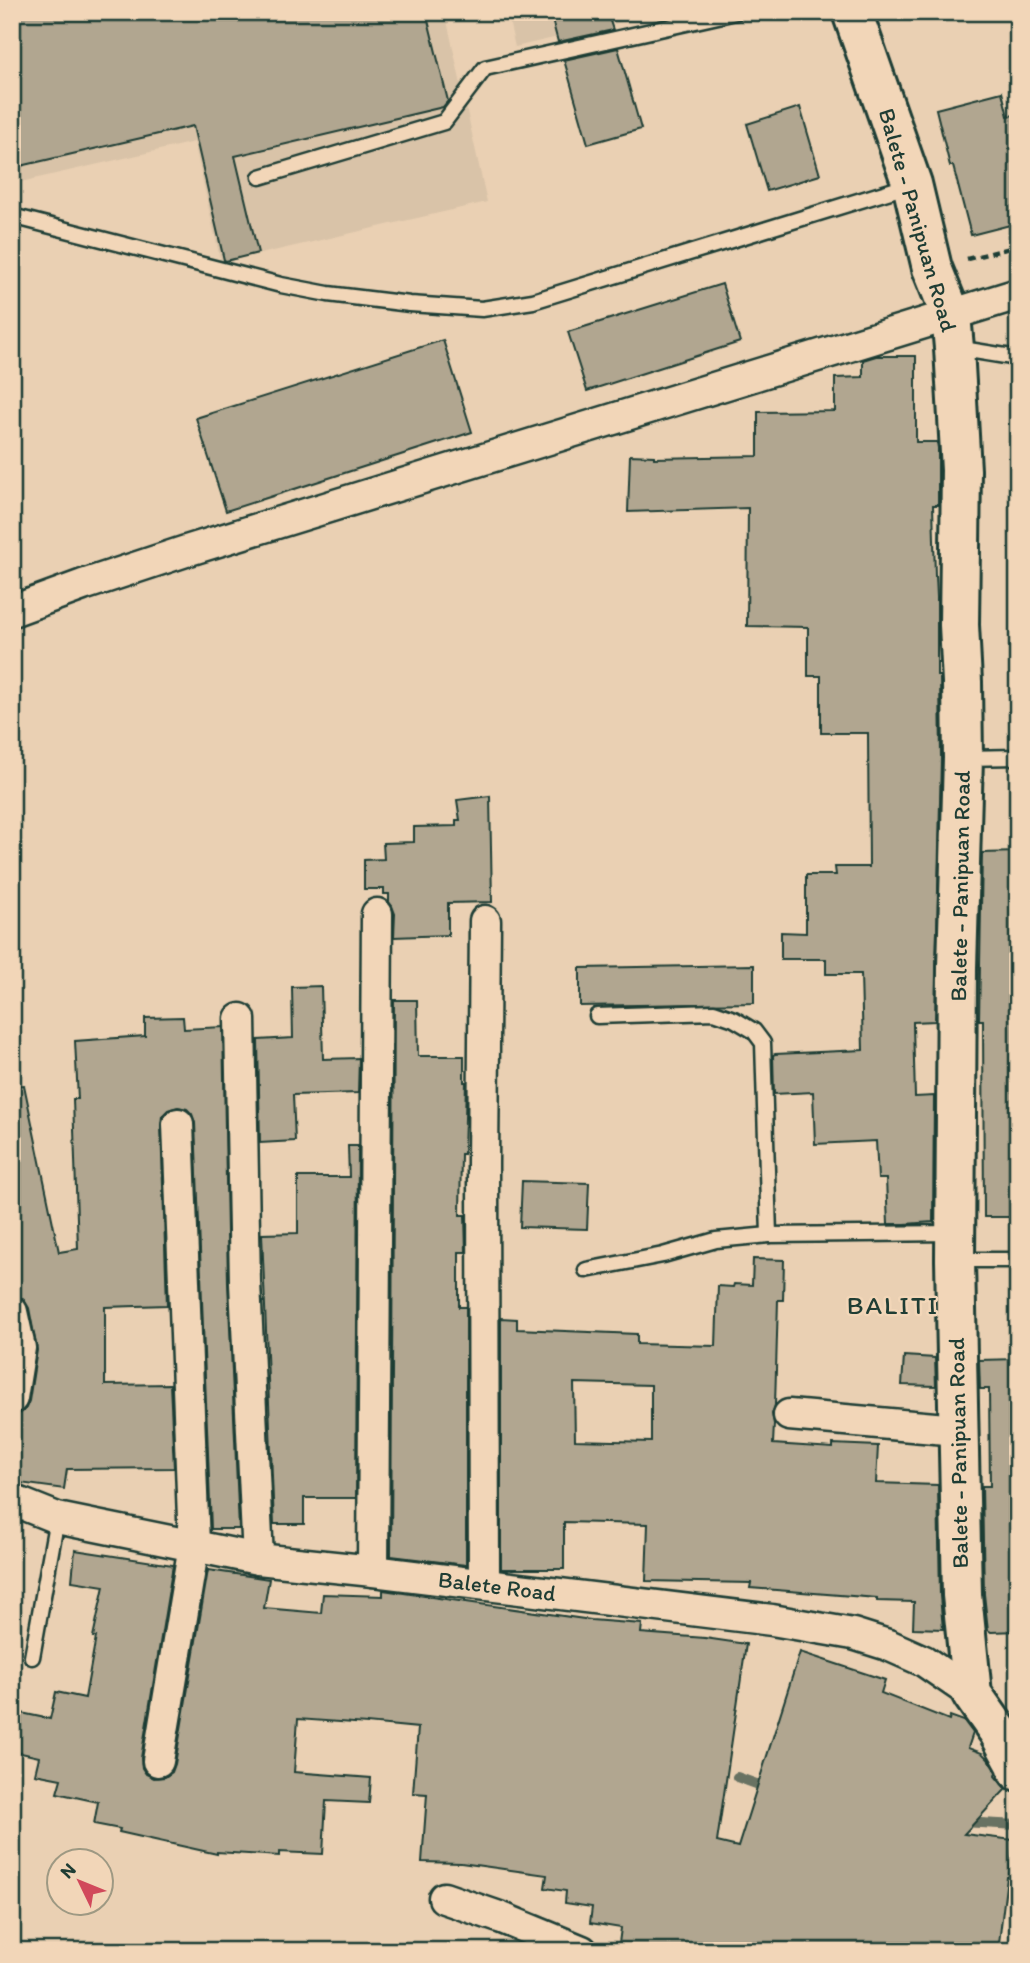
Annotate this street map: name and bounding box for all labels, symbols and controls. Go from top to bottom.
street label: Balete - Panipuan Road [873,105,963,335]
street label: Balete - Panipuan Road [944,770,976,1002]
district label: BALITI [847,1289,939,1321]
street label: Balete - Panipuan Road [942,1337,974,1569]
street label: Balete Road [436,1565,558,1607]
north arrow [46,1848,116,1918]
text: N [55,1858,81,1883]

